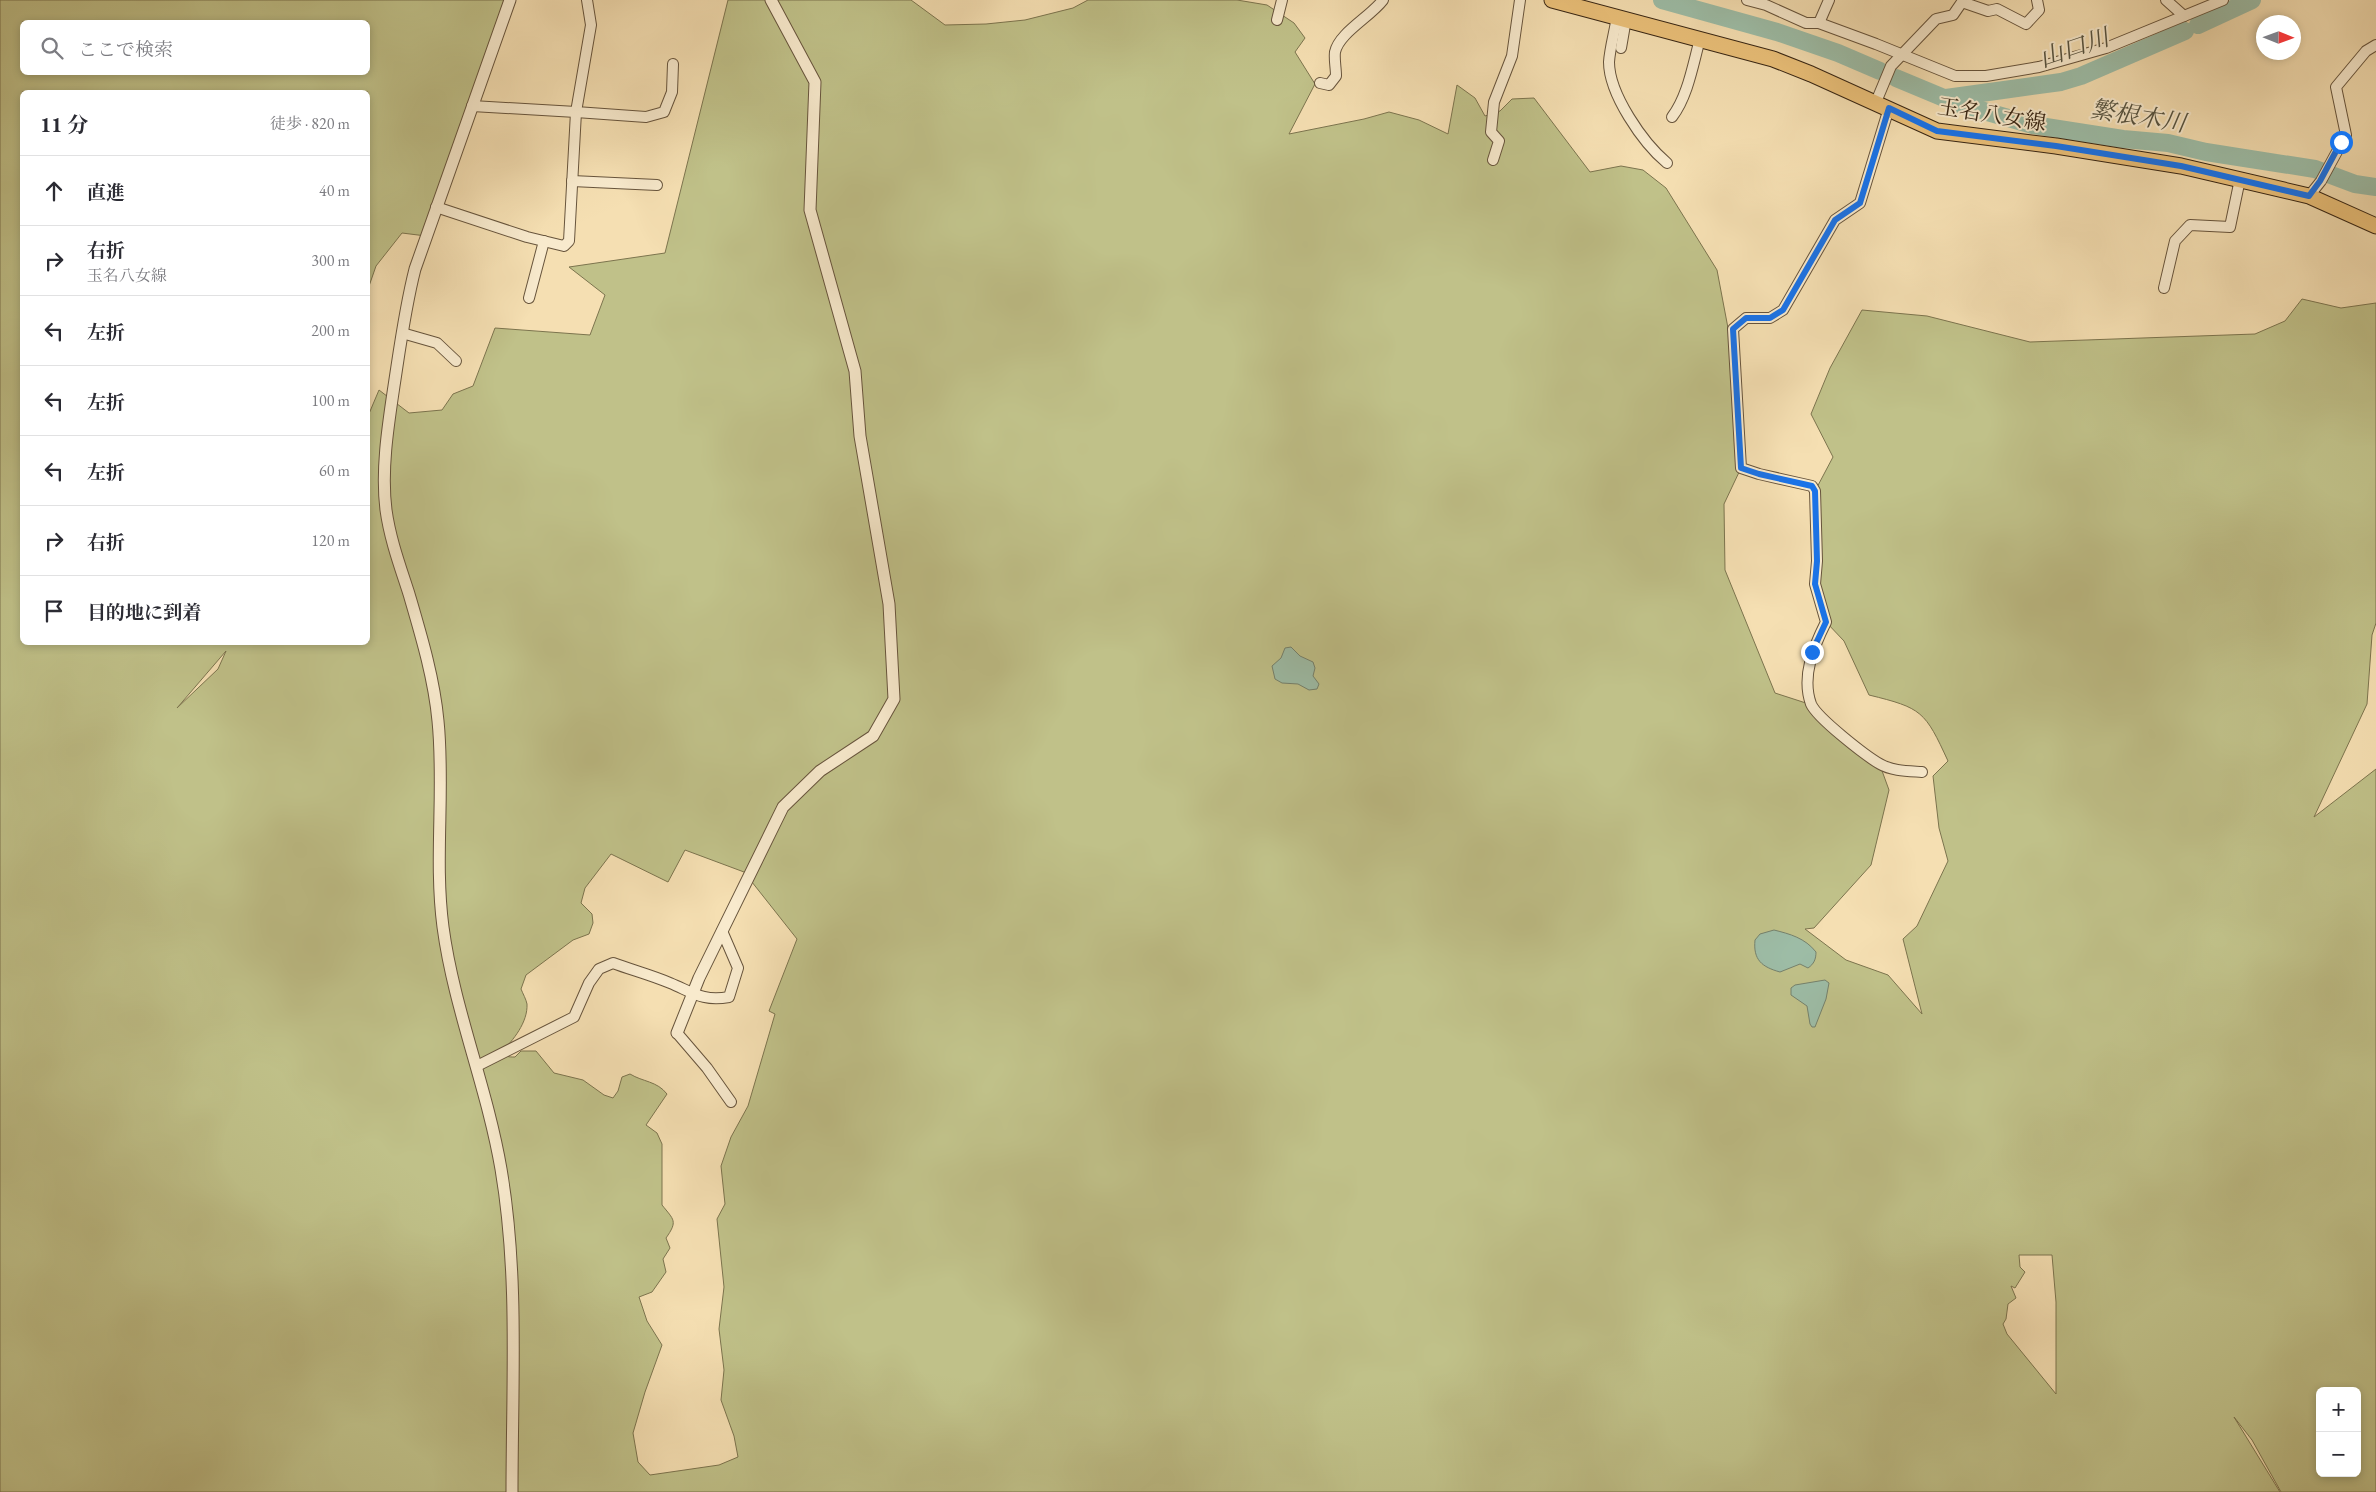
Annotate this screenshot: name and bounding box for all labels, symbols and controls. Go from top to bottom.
north arrow [2256,15,2301,60]
search box [20,20,370,75]
water label: 山口川 [2035,20,2116,74]
icon: search [38,34,66,62]
text: ここで検索 [78,37,173,62]
street label: 玉名八女線 [1935,92,2049,137]
water label: 繁根木川 [2088,93,2191,139]
text: 11 分 [40,111,88,138]
text: 徒歩 · 820 m [270,113,350,134]
route start [2330,131,2353,154]
icon: ahead [40,177,68,205]
text: 直進 [87,180,125,205]
text: 40 m [319,180,350,201]
text: 右折 [87,238,125,263]
icon: right [40,247,68,275]
text: 300 m [311,250,350,271]
text: 玉名八女線 [87,265,167,286]
icon: left [40,317,68,345]
text: 左折 [87,320,125,345]
text: 200 m [311,320,350,341]
icon: left [40,387,68,415]
text: 左折 [87,390,125,415]
text: 100 m [311,390,350,411]
icon: left [40,457,68,485]
text: 左折 [87,460,125,485]
text: 60 m [319,460,350,481]
icon: right [40,527,68,555]
text: 右折 [87,530,125,555]
text: 120 m [311,530,350,551]
icon: arrive [40,597,68,625]
text: 目的地に到着 [87,600,201,625]
route end [1801,641,1824,664]
map controls [2316,1387,2361,1477]
button: + [2316,1387,2361,1432]
button: − [2316,1432,2361,1477]

